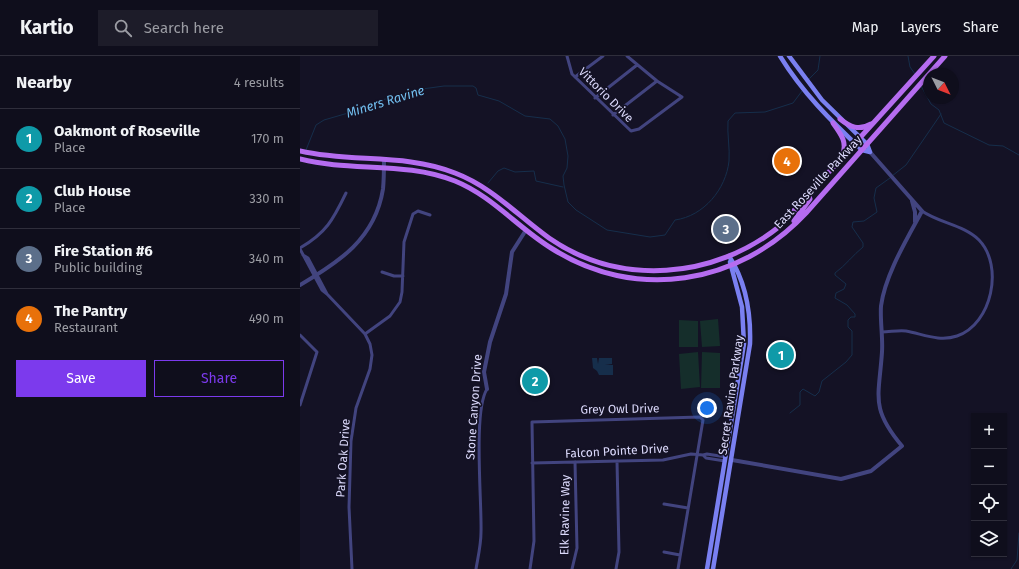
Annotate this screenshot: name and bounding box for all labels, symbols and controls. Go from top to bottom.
search box [98,10,378,46]
text: Kartio [20,16,74,39]
icon: search [112,17,134,39]
text: Search here [144,19,224,37]
text: Map [852,19,878,36]
text: Layers [900,19,941,36]
text: Share [963,19,999,36]
street label: Vittorio Drive [576,65,636,125]
north arrow [923,68,959,104]
text: Nearby [16,72,71,93]
text: 4 results [234,75,284,90]
water label: Miners Ravine [344,82,426,121]
text: Oakmont of Roseville [54,122,200,140]
text: 1 [26,131,32,146]
text: 170 m [251,131,284,146]
street label: East Roseville Parkway [771,132,865,231]
text: Place [54,140,85,155]
pin: 4 [774,146,800,176]
text: Club House [54,182,131,200]
text: 2 [26,191,32,206]
text: 330 m [249,191,284,206]
text: Place [54,200,85,215]
pin: 3 [713,214,739,244]
text: Fire Station #6 [54,242,153,260]
text: 3 [26,251,32,266]
text: 340 m [249,251,284,266]
text: Public building [54,260,142,275]
text: The Pantry [54,302,127,320]
text: 4 [25,311,33,326]
text: 490 m [249,311,284,326]
text: Restaurant [54,320,118,335]
street label: Secret Ravine Parkway [716,334,746,456]
pin: 1 [768,340,794,370]
street label: Stone Canyon Drive [463,354,485,460]
button: Save [16,360,146,397]
button: Share [154,360,284,397]
pin: 2 [522,366,548,396]
your location [697,398,717,418]
street label: Grey Owl Drive [580,401,660,417]
map controls [971,413,1007,557]
button: + [971,413,1007,449]
street label: Park Oak Drive [333,418,353,498]
street label: Falcon Pointe Drive [565,441,669,461]
button: − [971,449,1007,485]
street label: Elk Ravine Way [557,475,573,555]
button: locate [971,485,1007,521]
button: layers [971,521,1007,557]

